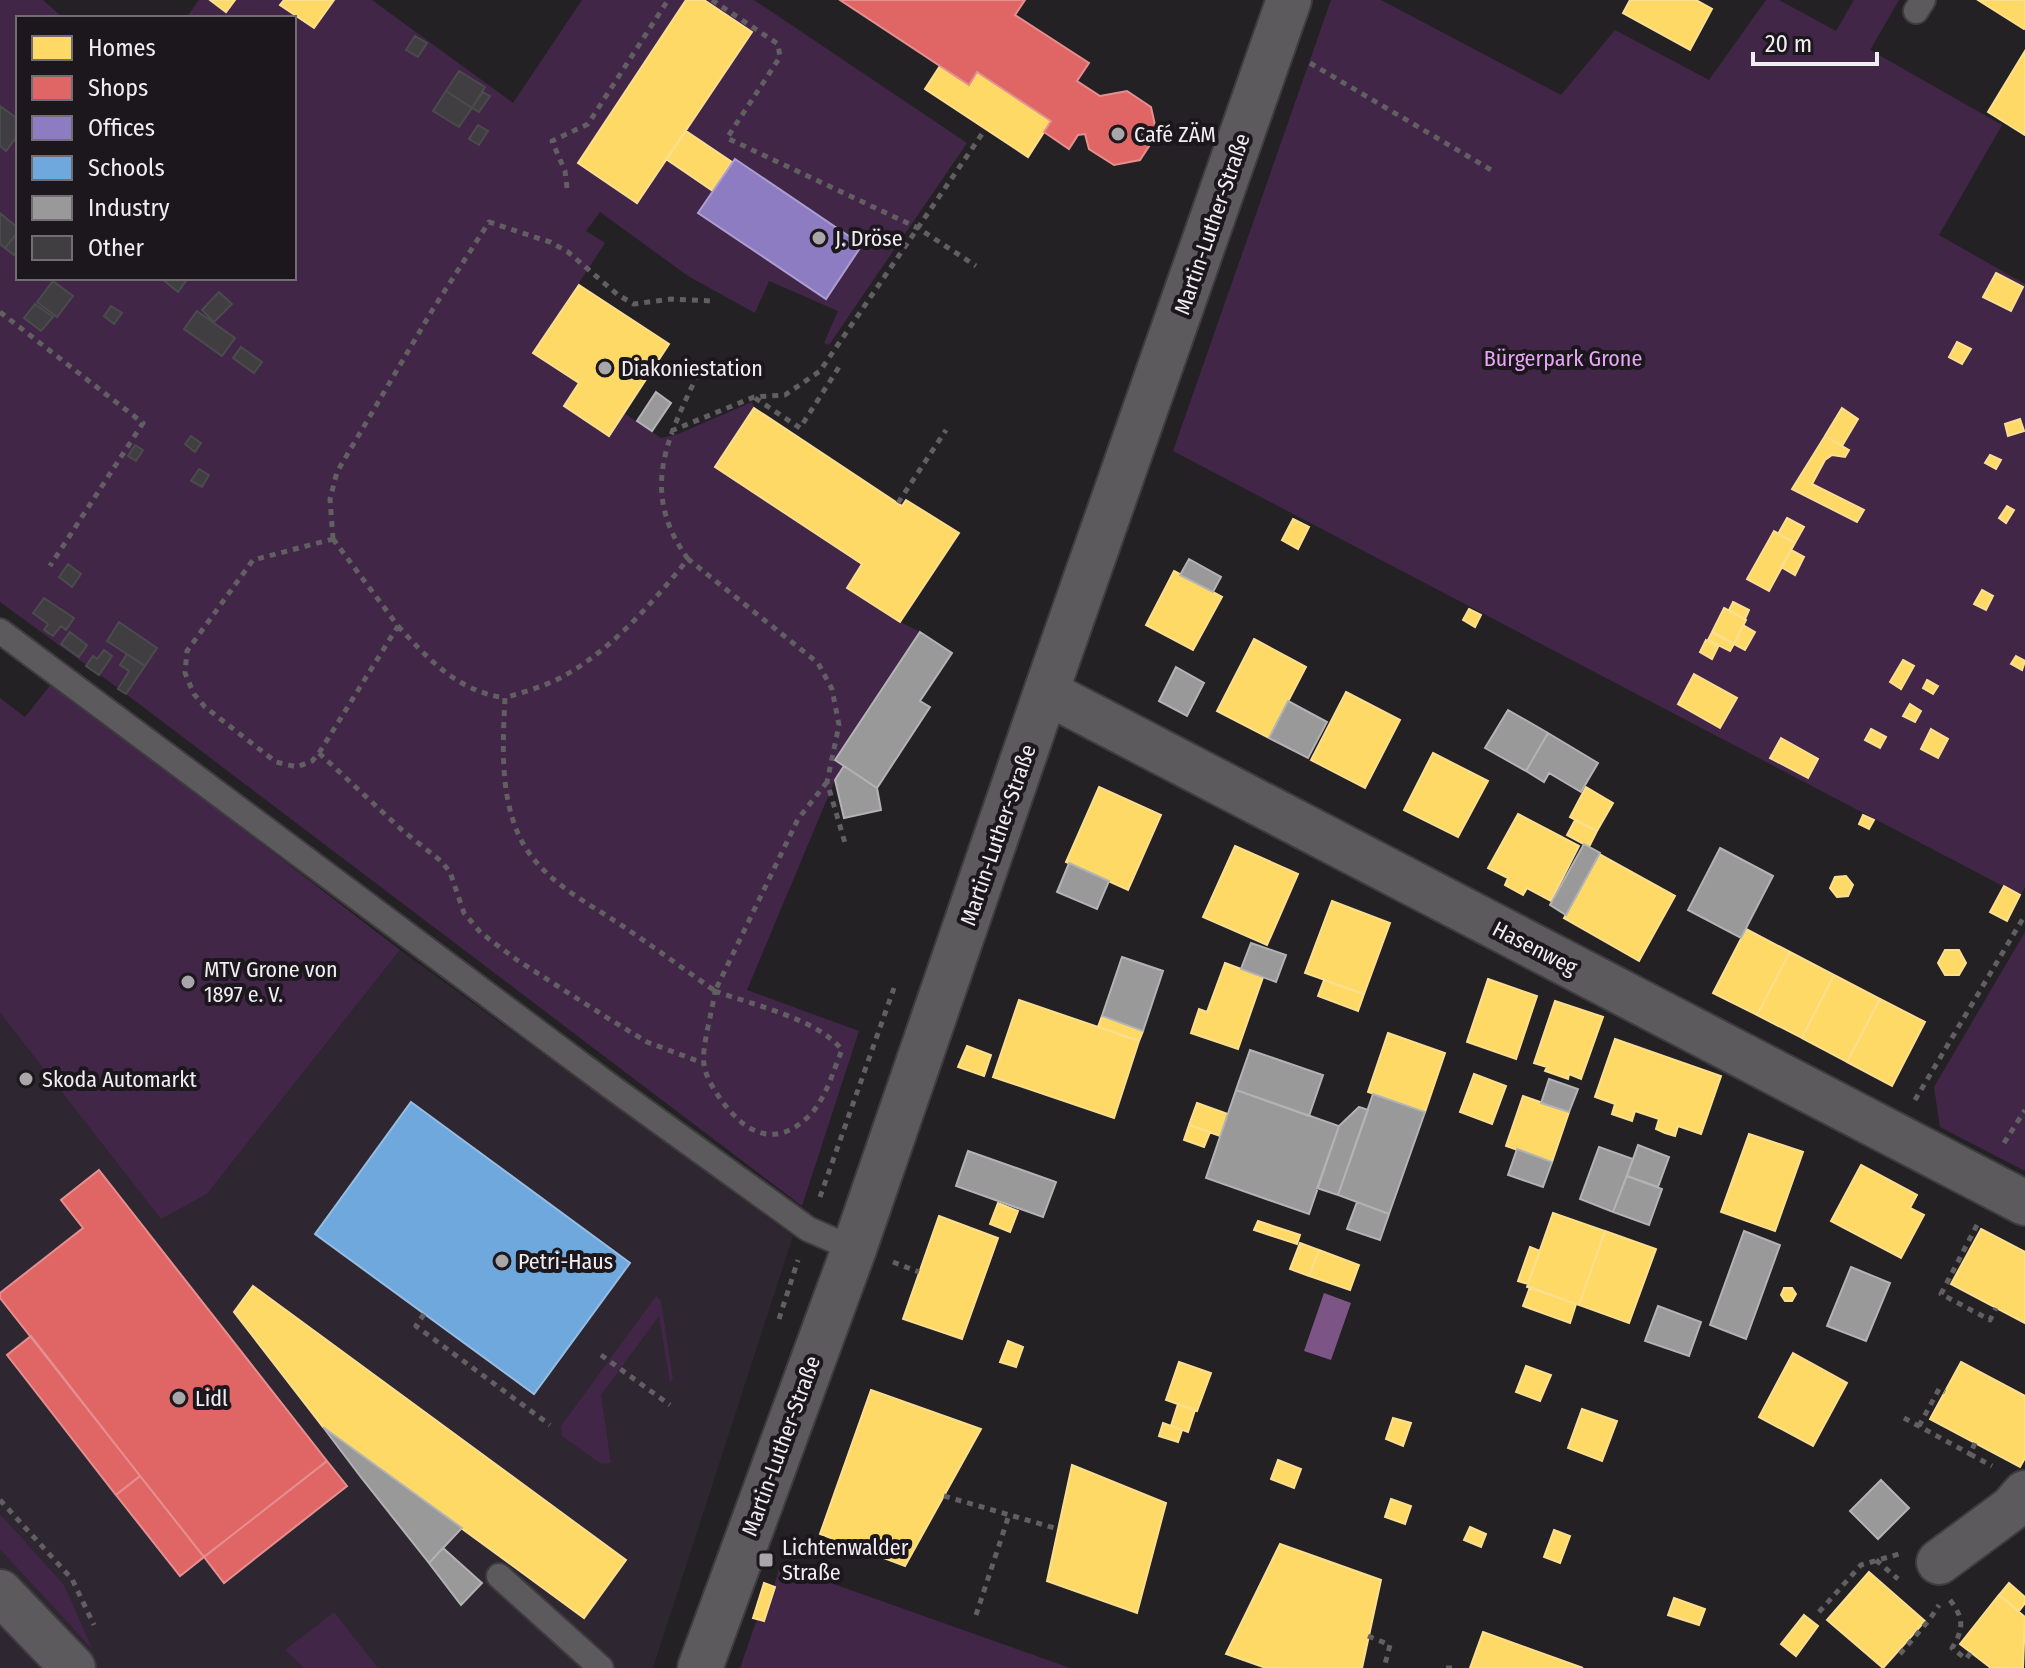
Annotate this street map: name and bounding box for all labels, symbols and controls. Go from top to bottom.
legend [16,16,296,280]
scale bar [1753,16,1877,66]
text: 20 m [1765,30,1812,58]
text: Homes [88,34,156,62]
text: Shops [88,74,148,102]
text: Offices [88,114,155,142]
place label: Café ZÄM [1134,121,1216,148]
marker: Café ZÄM [1109,125,1127,143]
street label: Martin-Luther-Straße [1168,130,1256,318]
text: Schools [88,154,165,182]
text: Industry [88,194,170,222]
place label: J. Dröse [835,225,903,252]
marker: J. Dröse [810,229,828,247]
text: Other [88,234,144,262]
park label: Bürgerpark Grone [1484,345,1642,372]
place label: Diakoniestation [621,355,763,382]
marker: Diakoniestation [596,359,614,377]
street label: Martin-Luther-Straße [954,741,1042,929]
street label: Hasenweg [1488,915,1582,981]
place label: MTV Grone von 1897 e. V. [204,956,338,1008]
marker: MTV Grone von 1897 e. V. [179,973,197,991]
place label: Skoda Automarkt [42,1066,197,1093]
marker: Skoda Automarkt [17,1070,35,1088]
place label: Petri-Haus [518,1248,613,1275]
marker: Petri-Haus [493,1252,511,1270]
street label: Martin-Luther-Straße [736,1352,826,1540]
place label: Lidl [195,1385,228,1412]
marker: Lidl [170,1389,188,1407]
place label: Lichtenwalder Straße [782,1534,909,1586]
marker: Lichtenwalder Straße [757,1551,775,1569]

